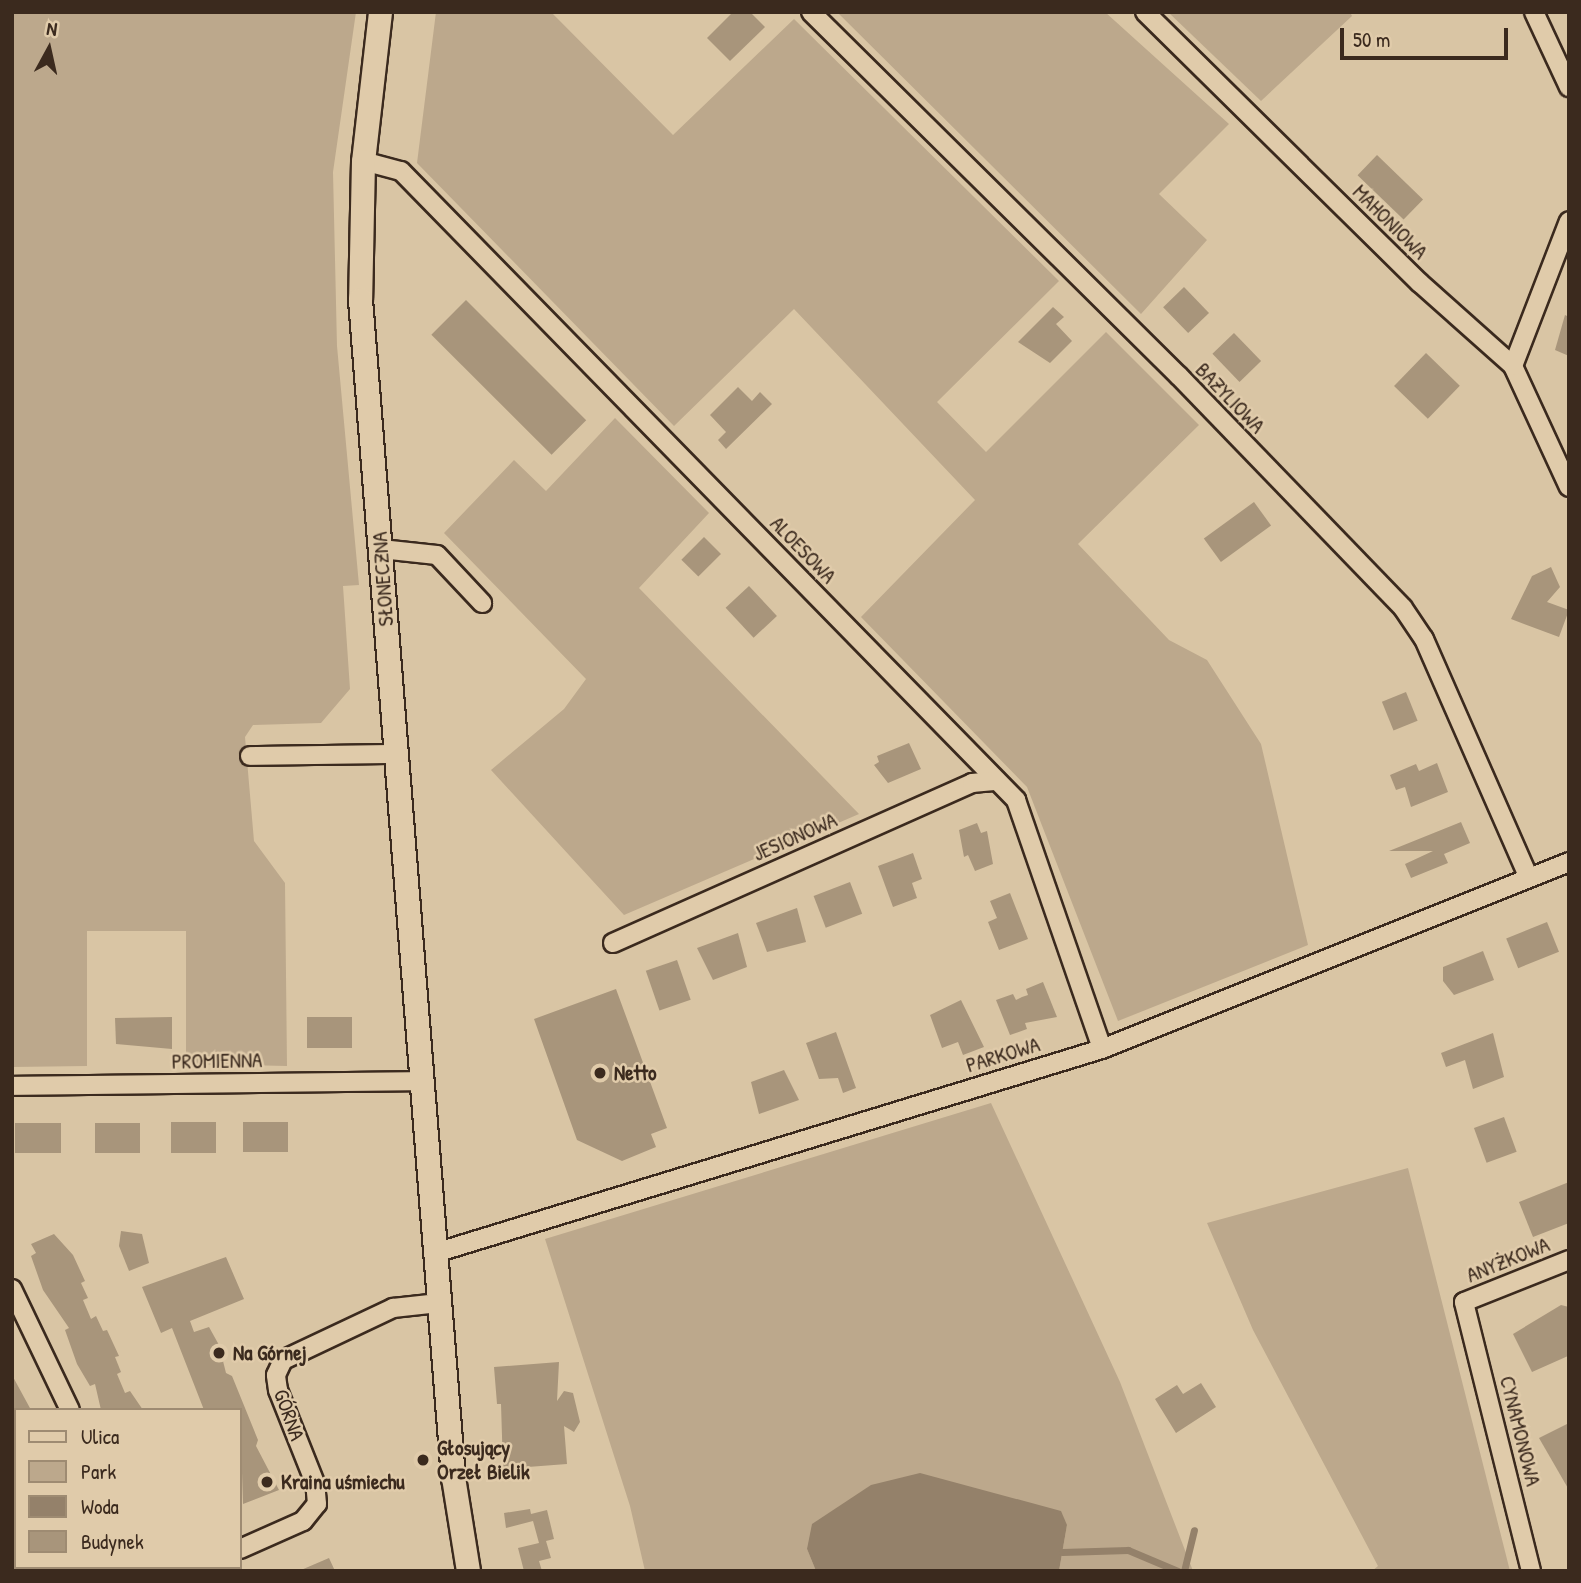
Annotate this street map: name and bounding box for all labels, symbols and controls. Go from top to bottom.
north arrow [14,14,84,84]
scale bar [1343,14,1511,58]
text: N [45,15,59,42]
text: 50 m [1353,25,1390,54]
street label: MAHONIOWA [1347,179,1433,265]
street label: BAZYLIOWA [1190,357,1270,439]
street label: ALOESOWA [765,511,841,589]
street label: SŁONECZNA [367,531,399,627]
street label: JESIONOWA [749,807,841,867]
street label: PARKOWA [963,1032,1043,1078]
street label: PROMIENNA [171,1048,263,1074]
place label: Netto [614,1060,656,1086]
marker: Netto [592,1065,608,1081]
street label: ANYŻKOWA [1463,1232,1553,1288]
place label: Na Górnej [233,1340,307,1366]
marker: Na Górnej [211,1345,227,1361]
street label: CYNAMONOWA [1494,1373,1546,1489]
street label: GÓRNA [268,1386,310,1444]
legend [14,1408,242,1569]
text: Ulica [81,1422,119,1451]
place label: Głosujący Orzeł Bielik [437,1435,530,1485]
marker: Głosujący Orzeł Bielik [415,1452,431,1468]
text: Park [81,1457,116,1486]
place label: Kraina uśmiechu [281,1469,405,1495]
marker: Kraina uśmiechu [259,1474,275,1490]
text: Woda [81,1492,119,1521]
text: Budynek [81,1527,144,1556]

